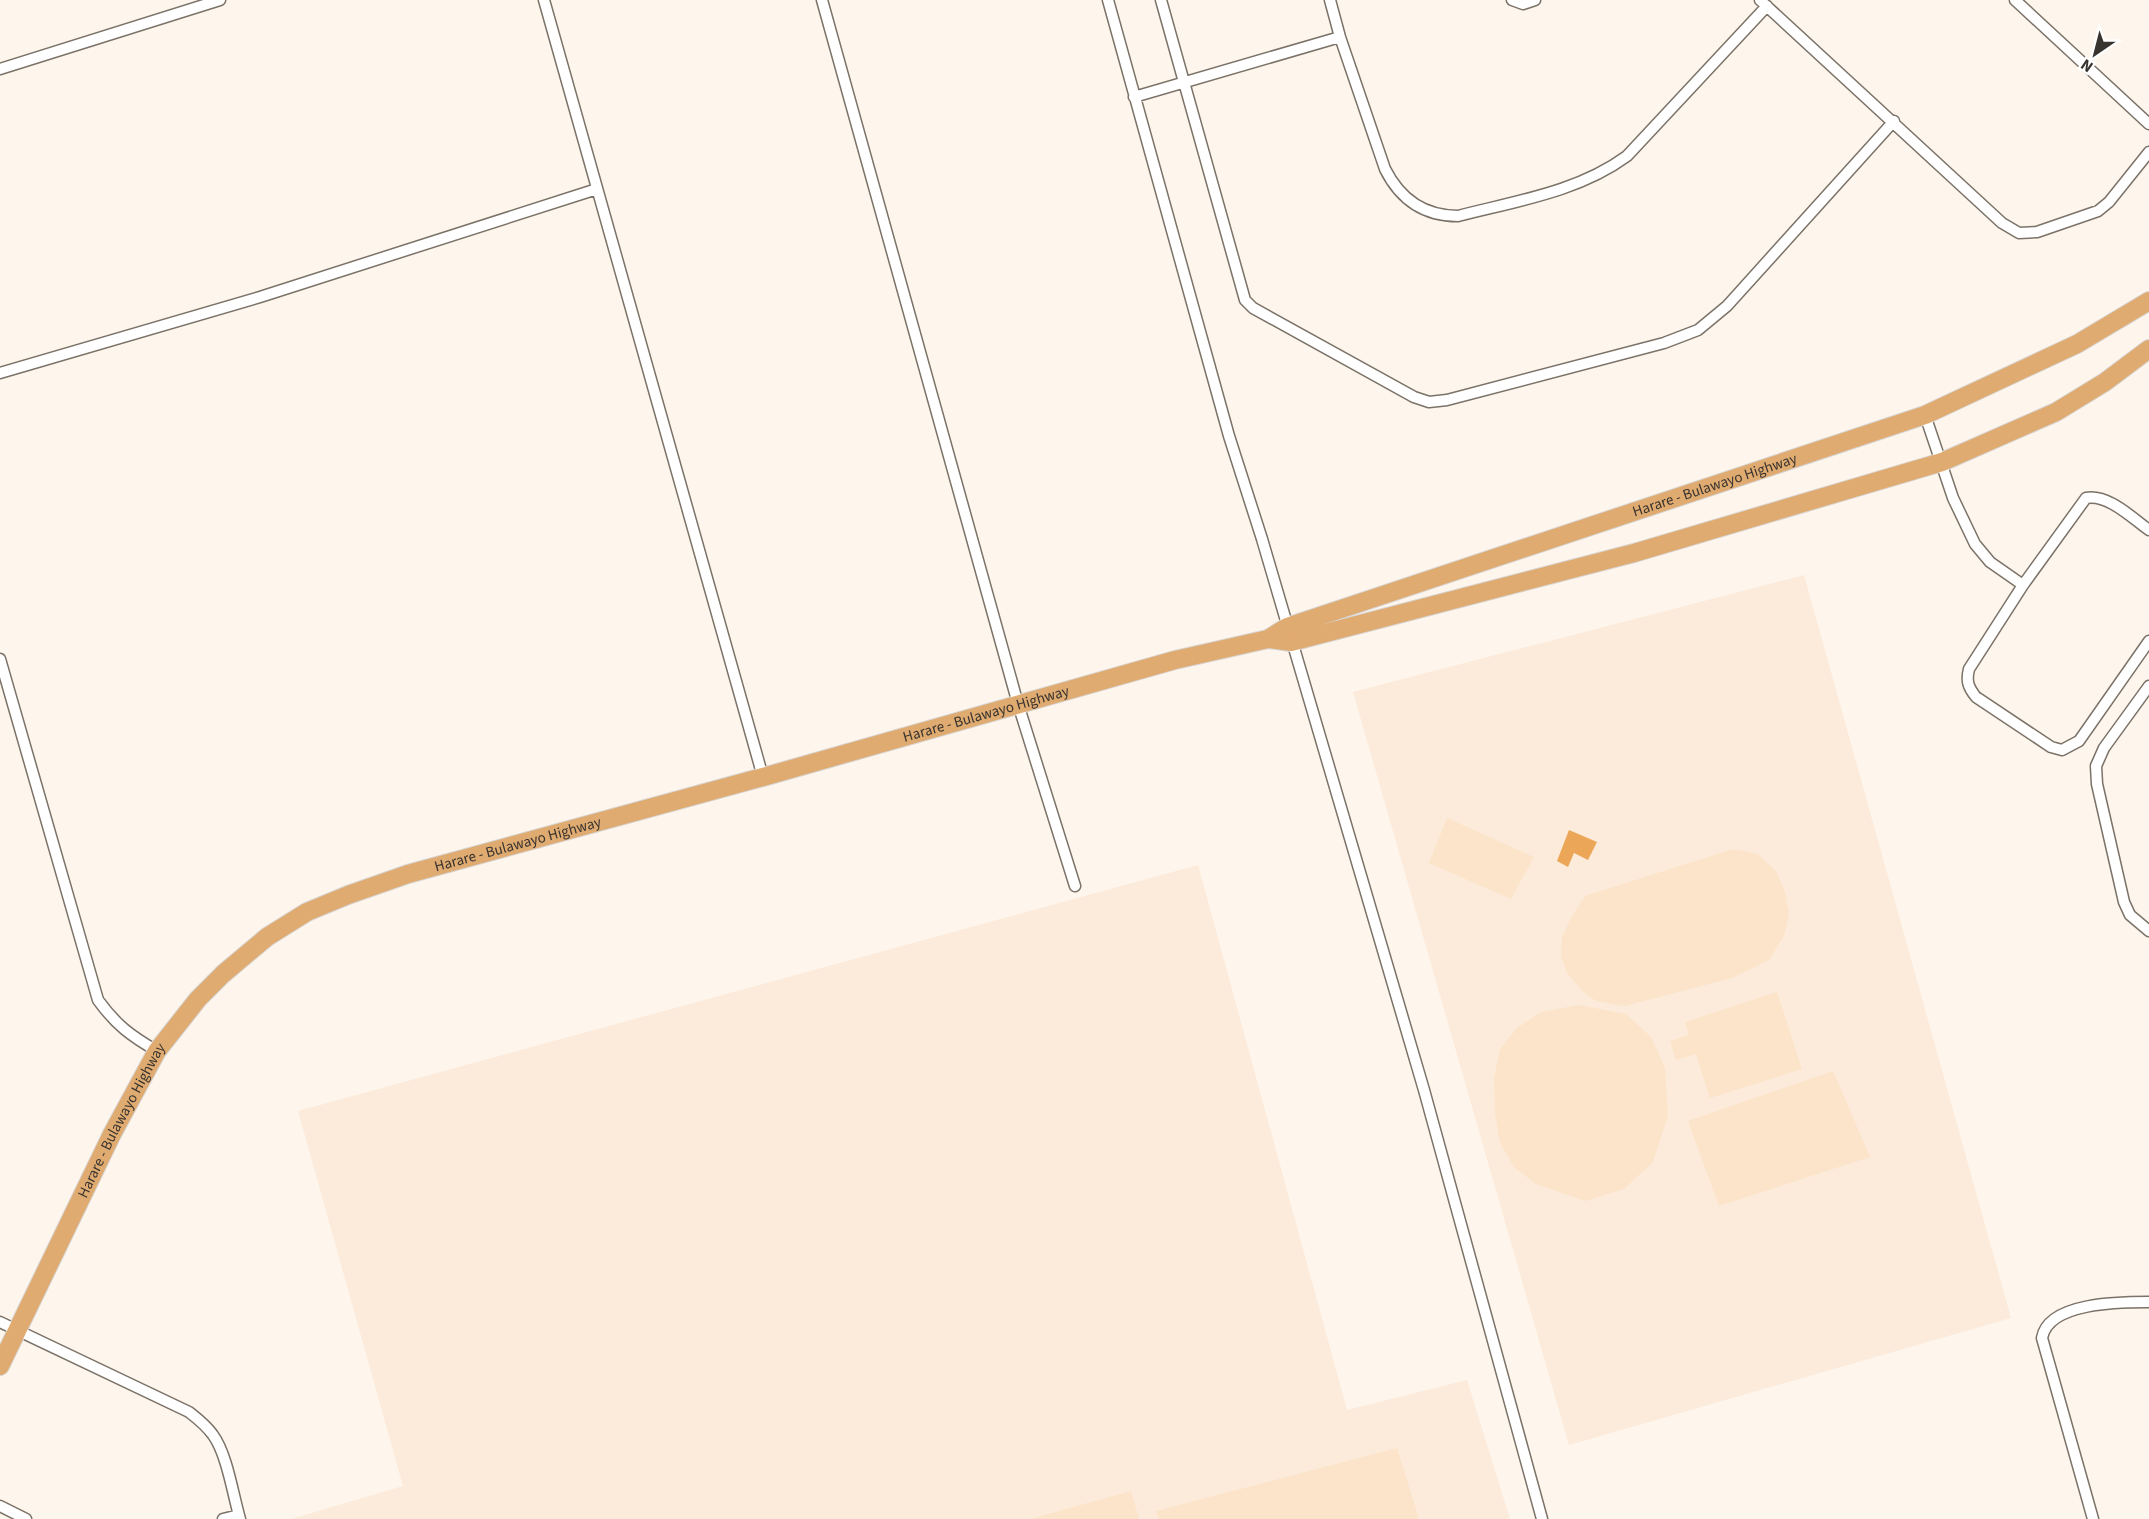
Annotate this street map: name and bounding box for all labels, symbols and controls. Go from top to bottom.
north arrow [2065,24,2125,84]
text: N [2076,53,2098,78]
street label: Harare - Bulawayo Highway [1630,448,1800,522]
street label: Harare - Bulawayo Highway [900,681,1072,748]
street label: Harare - Bulawayo Highway [432,812,604,877]
street label: Harare - Bulawayo Highway [73,1039,171,1202]

